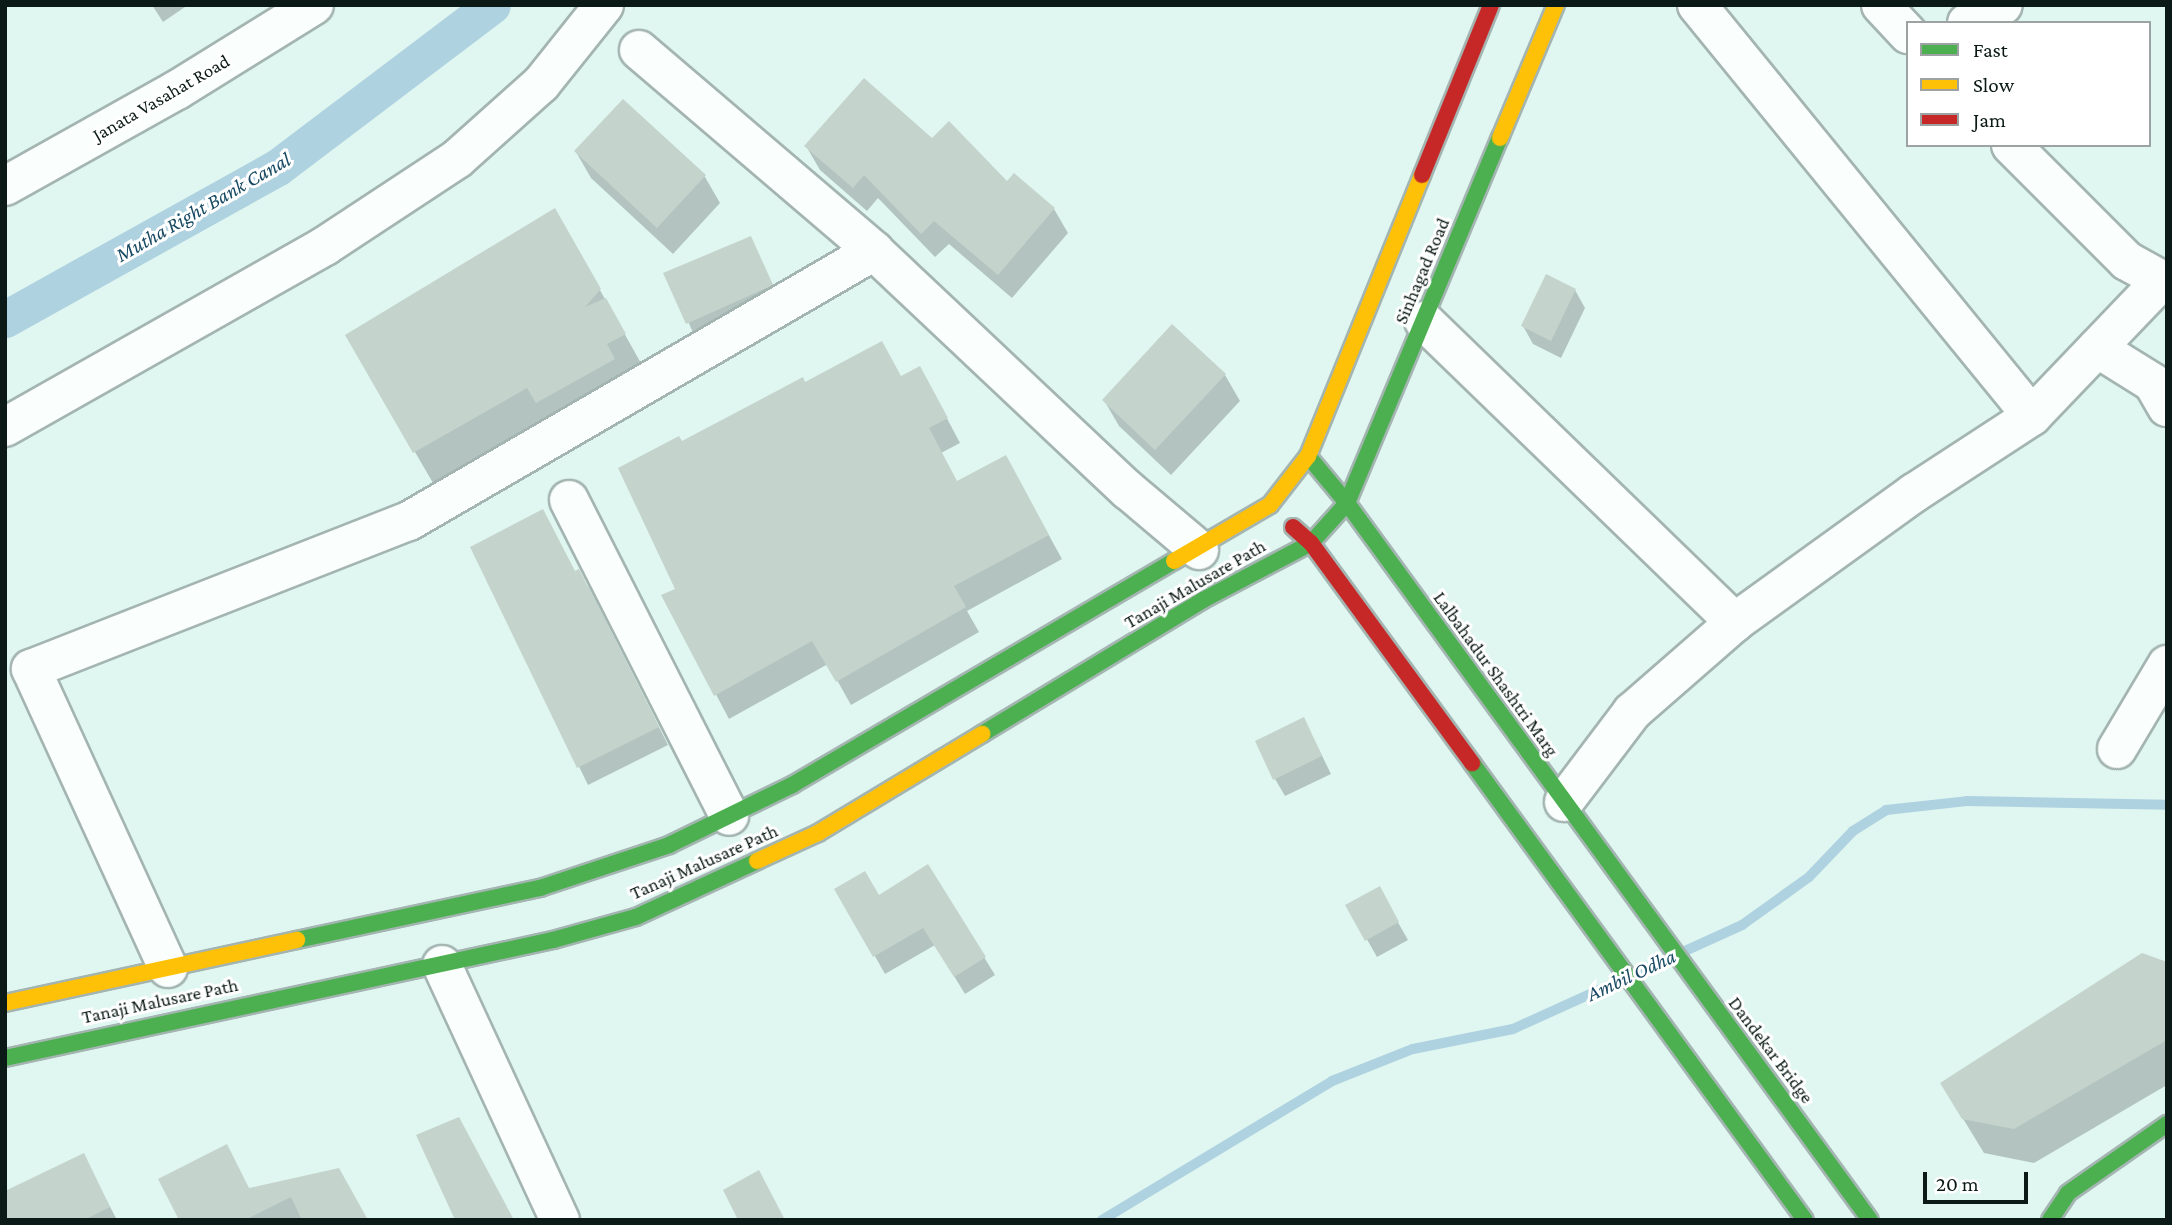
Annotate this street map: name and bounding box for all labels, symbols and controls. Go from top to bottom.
legend [1906,21,2151,147]
text: Fast [1973,38,2008,62]
street label: Janata Vasahat Road [88,50,234,146]
text: Slow [1973,73,2014,97]
text: Jam [1973,108,2006,132]
water label: Mutha Right Bank Canal [111,147,295,267]
street label: Sinhagad Road [1389,215,1455,327]
street label: Tanaji Malusare Path [1120,534,1270,634]
street label: Lalbahadur Shashtri Marg [1428,587,1564,761]
street label: Tanaji Malusare Path [627,819,781,905]
water label: Ambil Odha [1583,943,1679,1007]
street label: Tanaji Malusare Path [80,973,240,1029]
street label: Dandekar Bridge [1723,992,1819,1108]
scale bar [1927,1158,2032,1202]
text: 20 m [1936,1172,1979,1196]

